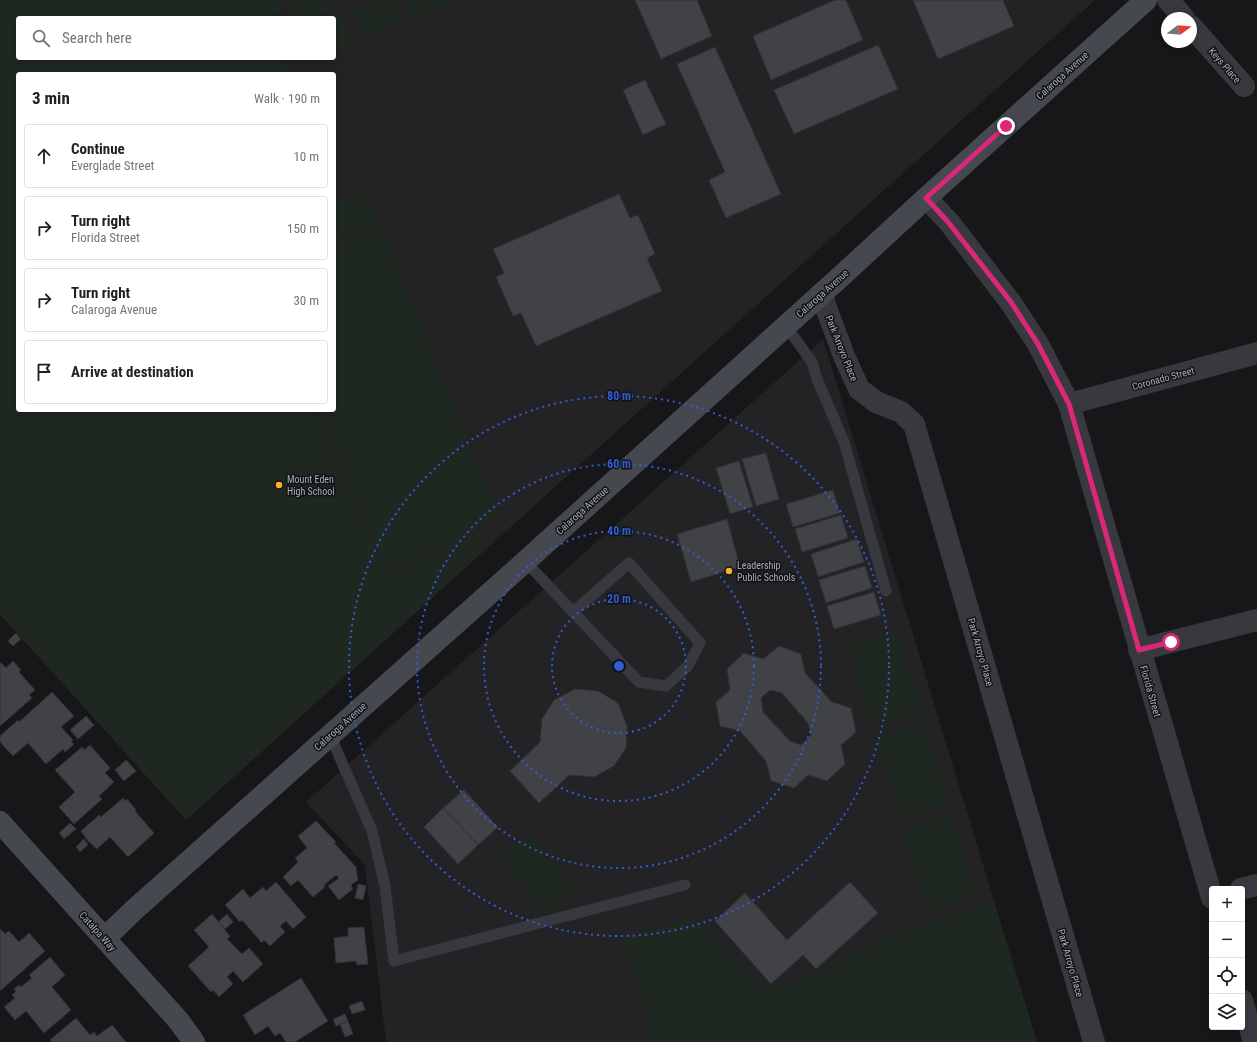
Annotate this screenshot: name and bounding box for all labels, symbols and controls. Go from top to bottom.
north arrow [1161,12,1197,48]
search box [16,16,336,60]
icon: search [30,27,52,49]
text: Search here [62,29,132,47]
street label: Keys Place [1206,46,1243,85]
street label: Calaroga Avenue [1034,49,1091,102]
text: 3 min [32,88,70,108]
text: Walk · 190 m [254,91,320,106]
route end [997,117,1015,135]
text: Continue [71,140,125,158]
icon: ahead [33,145,55,167]
text: 10 m [293,149,319,164]
text: Everglade Street [71,158,154,173]
text: Turn right [71,212,130,230]
icon: right [33,217,55,239]
text: 150 m [287,221,319,236]
text: Florida Street [71,230,140,245]
street label: Calaroga Avenue [794,267,851,320]
text: Turn right [71,284,130,302]
icon: right [33,289,55,311]
text: 30 m [293,293,319,308]
text: Calaroga Avenue [71,302,157,317]
street label: Park Arroyo Place [823,314,860,383]
icon: arrive [33,361,55,383]
text: Arrive at destination [71,363,194,381]
street label: Coronado Street [1131,365,1196,392]
text: 80 m [607,389,631,403]
text: 60 m [607,457,631,471]
place label: Mount Eden High School [287,474,335,497]
marker: Mount Eden High School [274,480,284,490]
street label: Calaroga Avenue [554,484,611,537]
text: 40 m [607,524,631,538]
place label: Leadership Public Schools [737,560,796,583]
marker: Leadership Public Schools [724,566,734,576]
text: 20 m [607,592,631,606]
street label: Park Arroyo Place [966,617,996,688]
route start [1162,633,1180,651]
centre of rings [612,659,626,673]
street label: Florida Street [1138,664,1163,718]
street label: Calaroga Avenue [312,700,369,753]
map controls [1209,886,1245,1030]
button: + [1209,886,1245,922]
street label: Catalpa Way [77,909,118,953]
button: − [1209,922,1245,958]
street label: Park Arroyo Place [1056,928,1086,999]
button: locate [1209,958,1245,994]
button: layers [1209,994,1245,1030]

